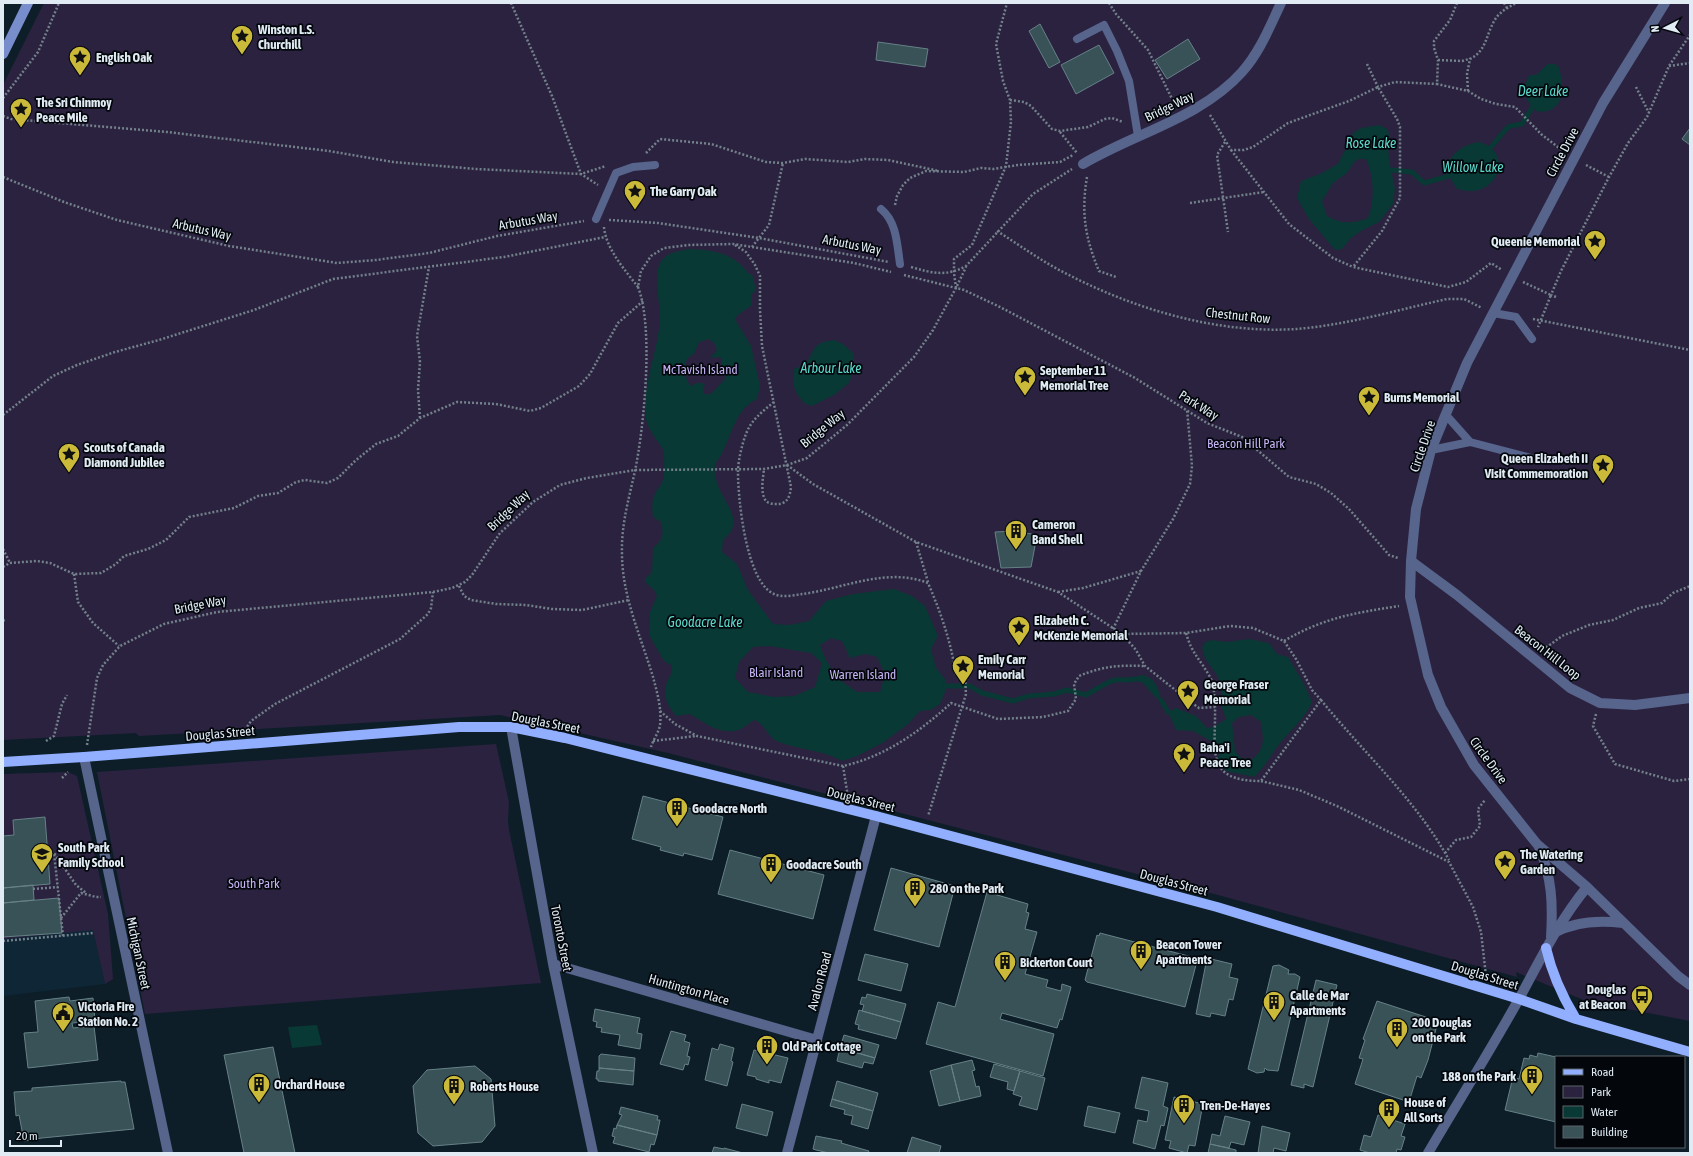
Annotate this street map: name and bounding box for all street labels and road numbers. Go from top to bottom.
street label: Bridge Way [1142,88,1197,125]
street label: Circle Drive [1543,125,1582,179]
street label: Arbutus Way [497,208,559,233]
street label: Arbutus Way [171,215,233,244]
street label: Arbutus Way [821,231,883,258]
street label: Chestnut Row [1205,305,1271,326]
street label: Park Way [1176,387,1222,424]
street label: Bridge Way [797,406,848,451]
street label: Circle Drive [1407,418,1438,474]
street label: Bridge Way [484,486,533,534]
street label: Bridge Way [173,592,228,617]
street label: Beacon Hill Loop [1512,622,1584,683]
street label: Douglas Street [510,708,582,737]
street label: Douglas Street [185,723,256,744]
street label: Circle Drive [1467,734,1511,787]
street label: Douglas Street [825,784,897,815]
street label: Douglas Street [1138,866,1210,899]
street label: Toronto Street [548,904,575,973]
street label: Michigan Street [124,915,154,991]
street label: Avalon Road [804,950,834,1012]
street label: Douglas Street [1449,958,1521,993]
street label: Huntington Place [647,971,731,1008]

